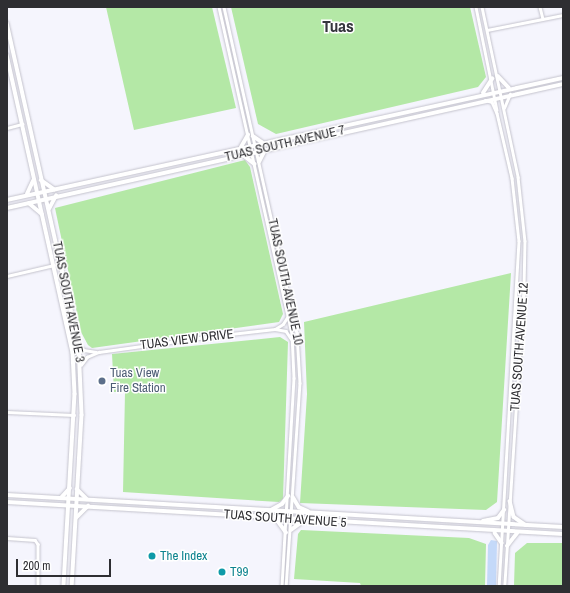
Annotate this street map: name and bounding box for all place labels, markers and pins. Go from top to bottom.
place label: Tuas View Fire Station [110,366,166,397]
marker: Tuas View Fire Station [97,376,107,386]
place label: The Index [160,548,207,564]
marker: The Index [147,551,157,561]
place label: T99 [230,564,248,580]
marker: T99 [217,567,227,577]

